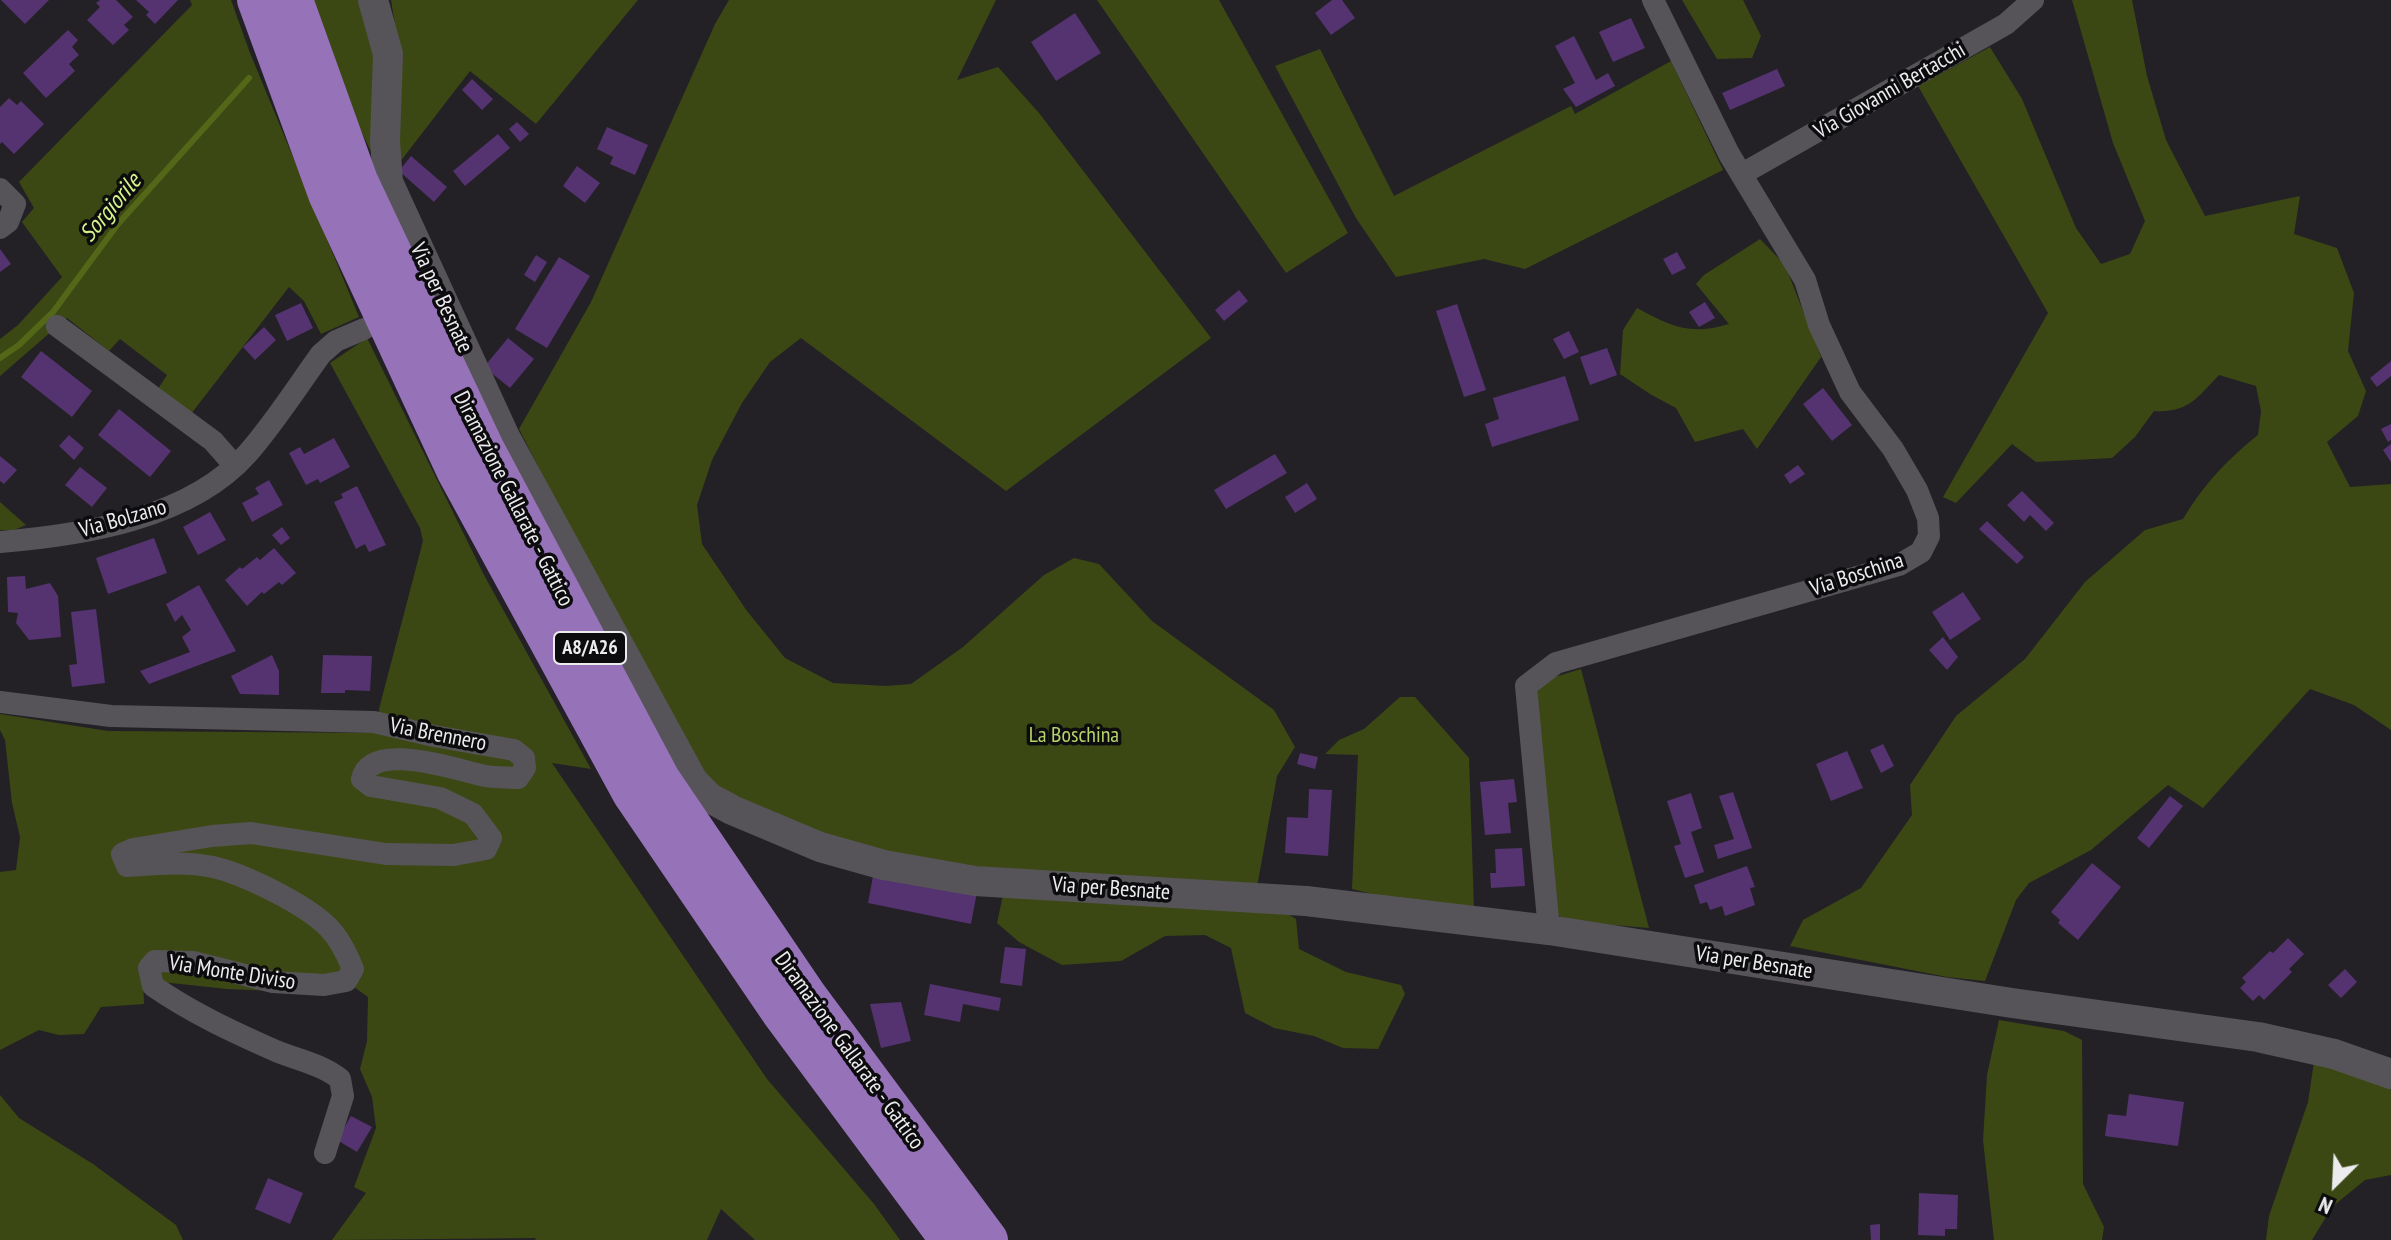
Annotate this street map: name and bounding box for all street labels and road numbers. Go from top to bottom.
street label: Via Giovanni Bertacchi [1810,37,1970,145]
street label: Via per Besnate [404,239,478,357]
street label: Diramazione Gallarate - Gattico [447,387,579,611]
street label: Via Bolzano [76,494,170,544]
street label: Via Boschina [1807,548,1907,602]
road number: A8/A26 [554,632,626,664]
street label: Via Brennero [387,713,489,757]
street label: Via per Besnate [1051,872,1171,906]
street label: Via per Besnate [1694,941,1814,985]
street label: Diramazione Gallarate - Gattico [769,947,929,1155]
street label: Via Monte Diviso [167,950,297,996]

